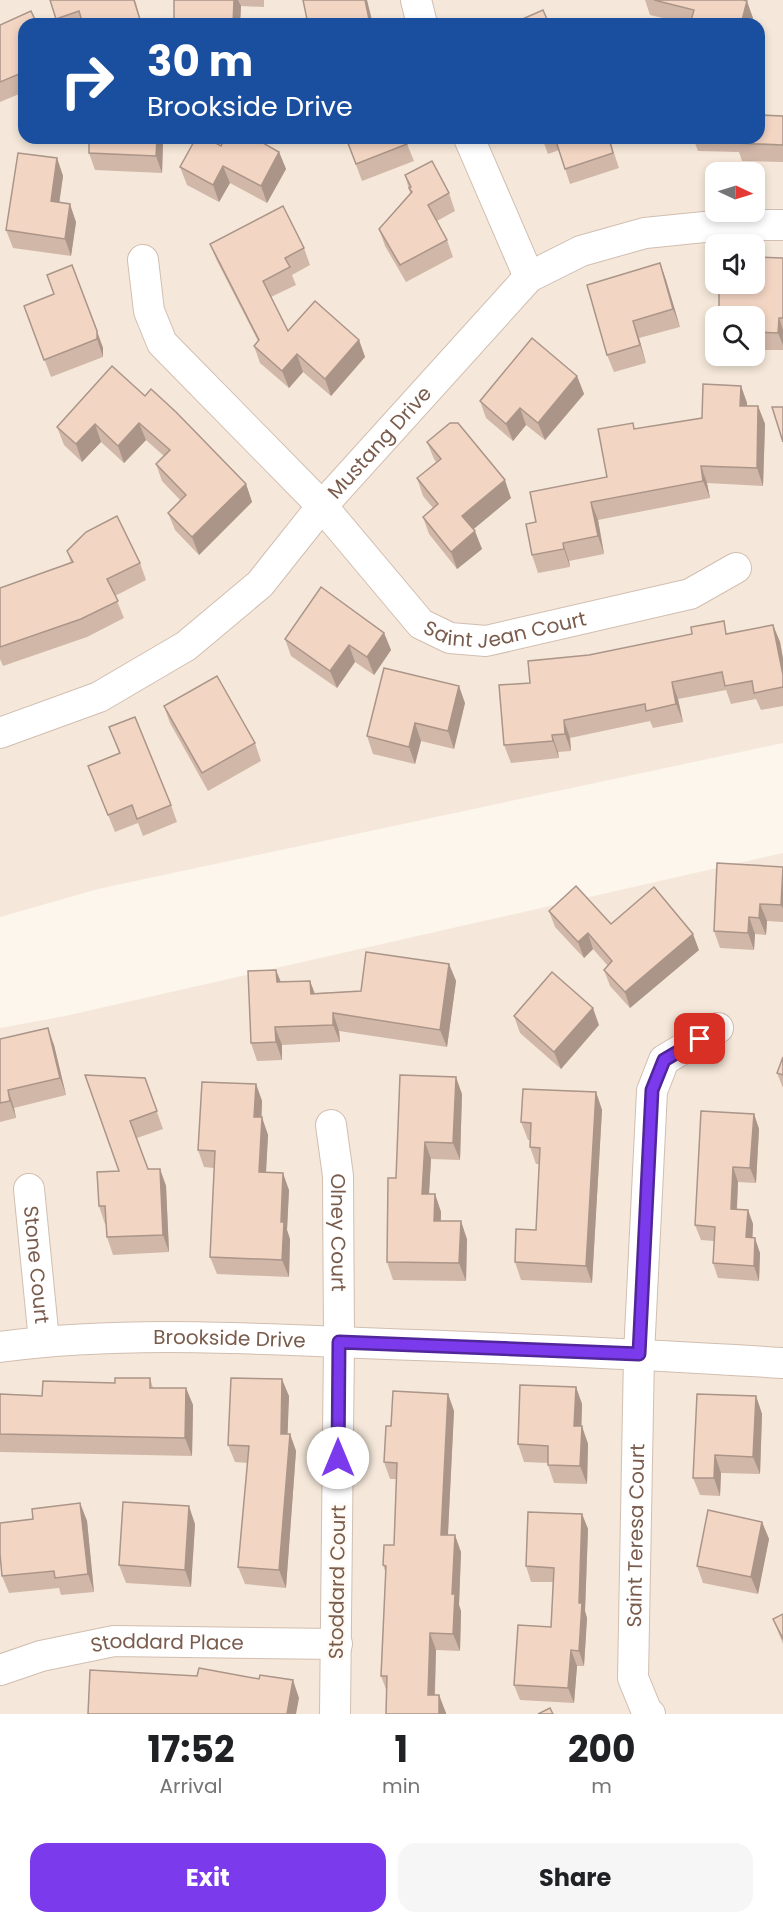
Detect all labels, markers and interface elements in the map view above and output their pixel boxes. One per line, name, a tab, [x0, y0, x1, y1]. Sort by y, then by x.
text: 30 m	[147, 32, 253, 91]
icon: right	[48, 42, 126, 120]
text: Brookside Drive	[147, 88, 353, 125]
north arrow	[705, 162, 765, 222]
map controls	[705, 162, 765, 366]
button: sound	[705, 234, 765, 294]
button: search	[705, 306, 765, 366]
street label: Mustang Drive	[321, 380, 438, 505]
street label: Saint Jean Court	[419, 604, 589, 655]
pin	[674, 1013, 725, 1064]
icon: arrive	[683, 1022, 716, 1055]
street label: Olney Court	[324, 1173, 353, 1292]
street label: Stone Court	[17, 1204, 56, 1325]
street label: Brookside Drive	[153, 1323, 306, 1355]
position arrow	[306, 1426, 370, 1490]
street label: Saint Teresa Court	[620, 1443, 651, 1628]
street label: Stoddard Court	[322, 1505, 352, 1659]
street label: Stoddard Place	[88, 1627, 244, 1659]
text: 17:52	[148, 1724, 235, 1775]
text: 1	[394, 1724, 408, 1775]
text: 200	[568, 1724, 635, 1775]
text: Arrival	[160, 1772, 223, 1800]
text: min	[382, 1772, 420, 1800]
text: m	[591, 1772, 612, 1800]
button: Exit	[30, 1843, 386, 1912]
button: Share	[398, 1843, 753, 1912]

